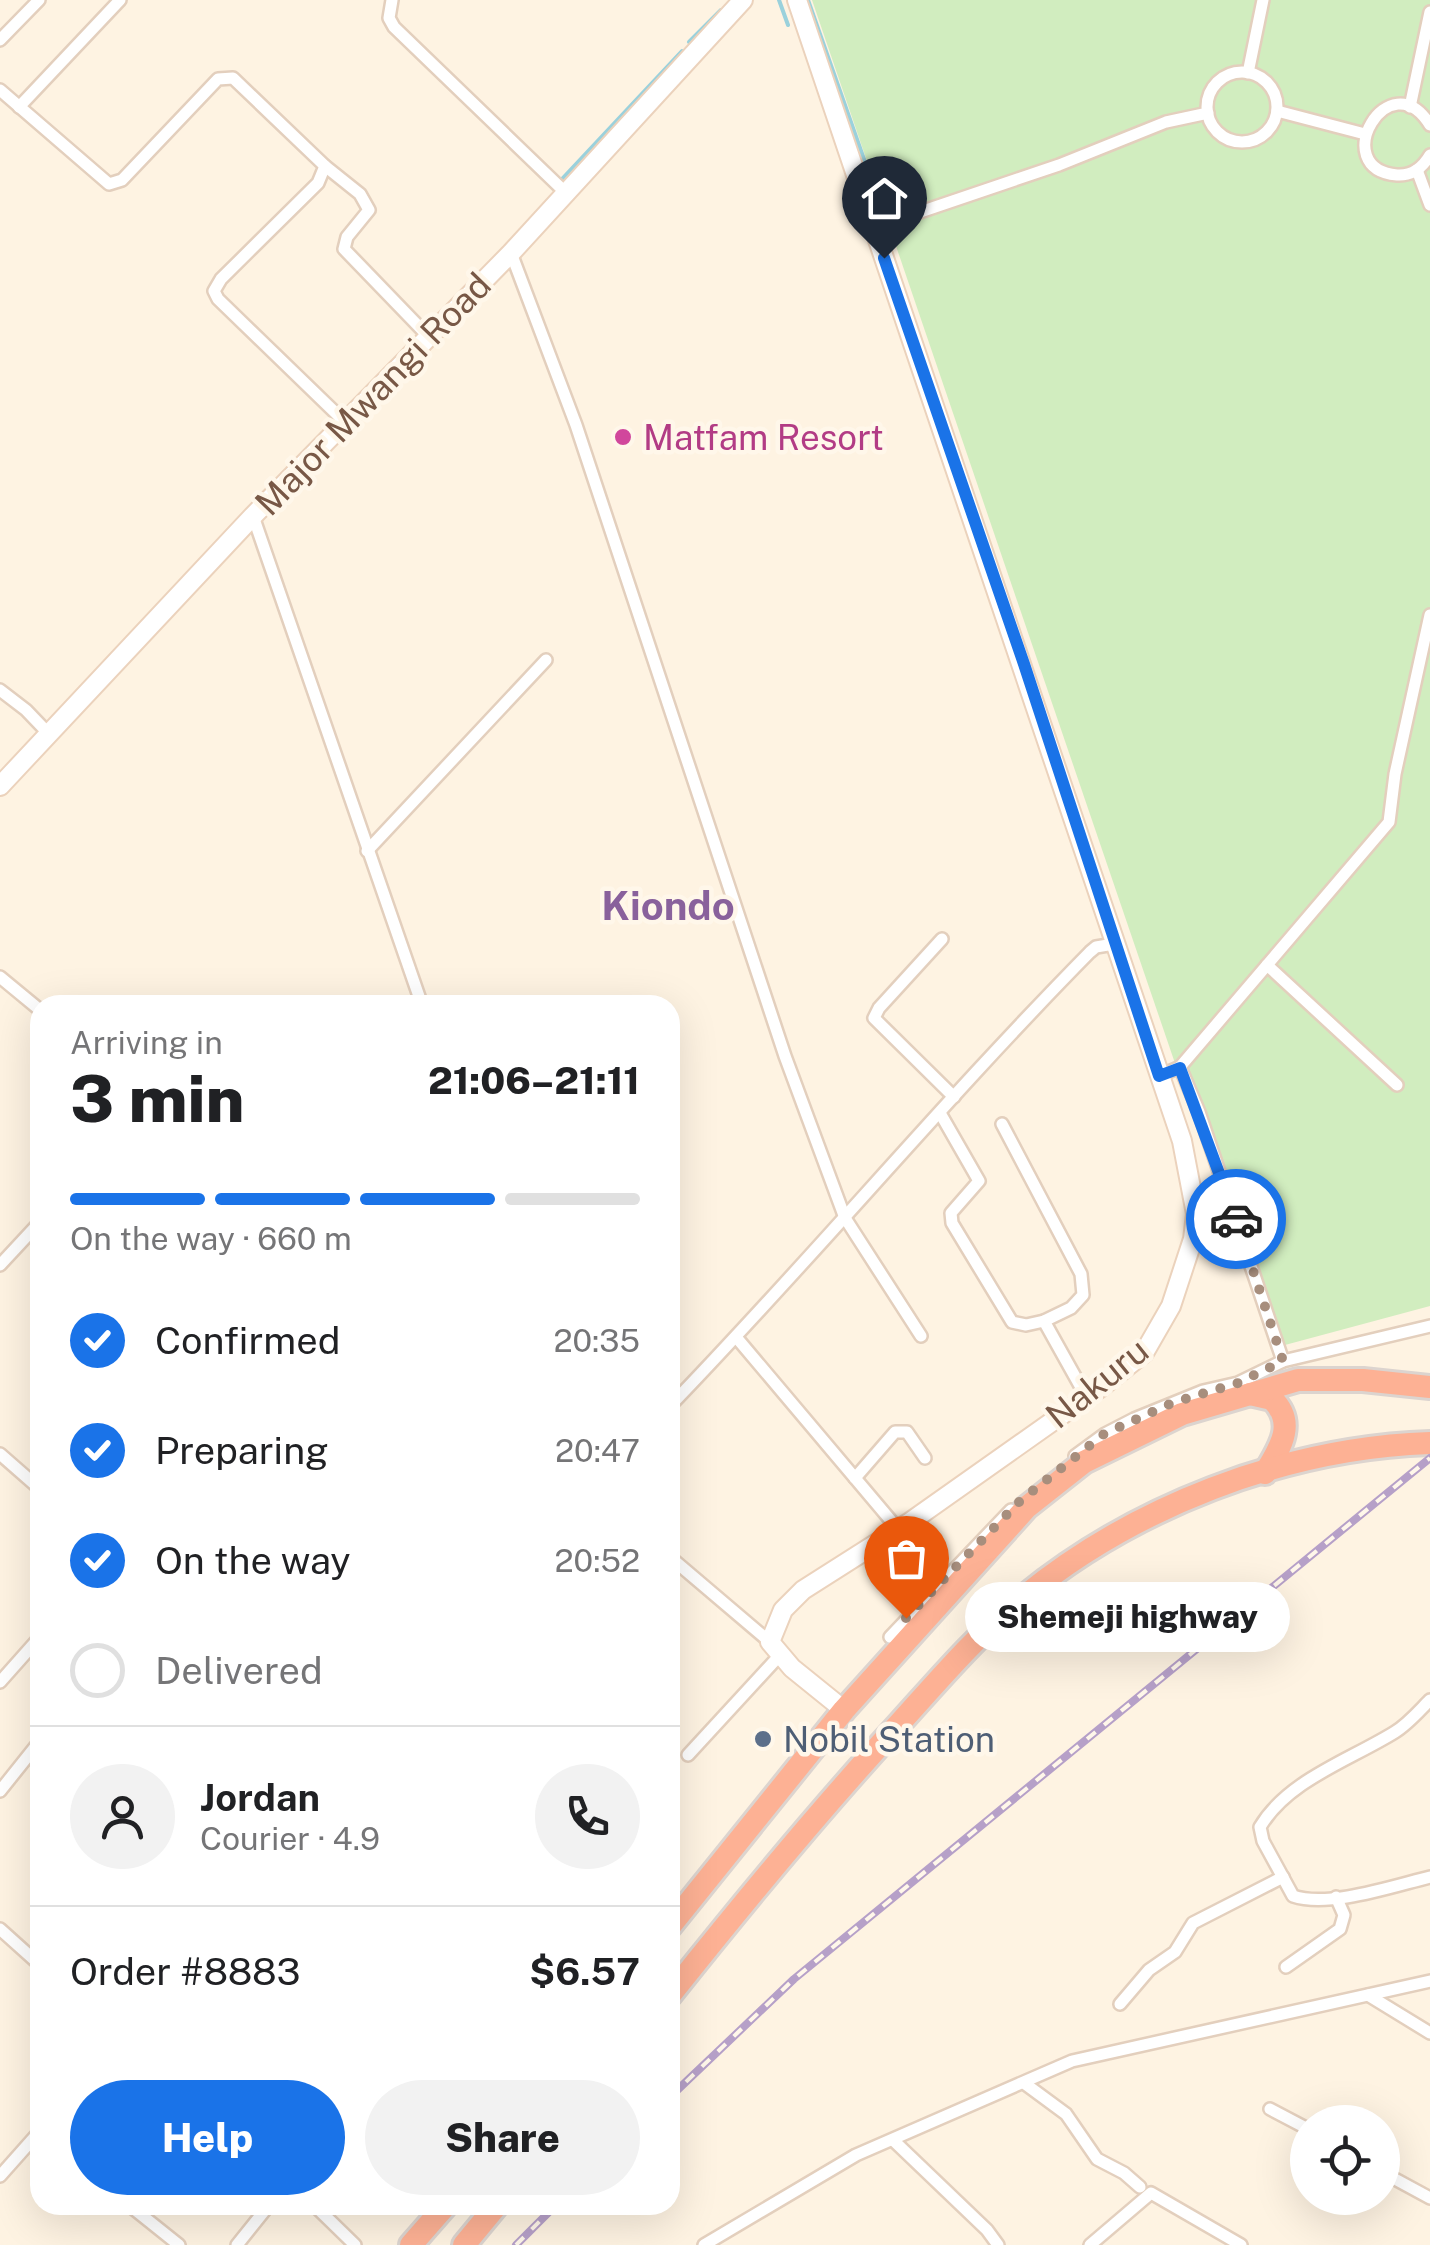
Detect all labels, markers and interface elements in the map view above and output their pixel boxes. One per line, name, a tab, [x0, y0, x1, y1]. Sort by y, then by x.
pin	[842, 156, 927, 259]
icon: home	[857, 171, 912, 226]
street label: Major Mwangi Road	[247, 264, 499, 524]
place label: Matfam Resort	[643, 417, 884, 458]
marker: Matfam Resort	[612, 426, 634, 448]
district label: Kiondo	[601, 882, 735, 929]
text: Arriving in	[70, 1024, 223, 1061]
text: 21:06–21:11	[428, 1058, 640, 1103]
text: 3 min	[70, 1060, 245, 1137]
courier	[1186, 1169, 1286, 1269]
icon: car	[1209, 1192, 1264, 1247]
text: On the way · 660 m	[70, 1220, 352, 1257]
icon: check	[70, 1313, 125, 1368]
text: Confirmed	[155, 1318, 340, 1363]
text: 20:35	[553, 1322, 640, 1359]
street label: Nakuru	[1038, 1329, 1156, 1437]
icon: check	[70, 1423, 125, 1478]
text: Preparing	[155, 1428, 329, 1473]
text: 20:47	[555, 1432, 640, 1469]
pin	[864, 1516, 949, 1619]
icon: bag	[879, 1531, 934, 1586]
icon: check	[70, 1533, 125, 1588]
text: On the way	[155, 1538, 351, 1583]
text: 20:52	[555, 1542, 640, 1579]
callout: Shemeji highway	[966, 1583, 1291, 1653]
text: Shemeji highway	[997, 1598, 1258, 1635]
text: Delivered	[155, 1648, 323, 1693]
place label: Nobil Station	[783, 1719, 995, 1760]
marker: Nobil Station	[752, 1728, 774, 1750]
button: person	[70, 1764, 175, 1869]
button: phone	[535, 1764, 640, 1869]
text: Jordan	[200, 1775, 320, 1820]
text: Courier · 4.9	[200, 1820, 380, 1857]
text: Order #8883	[70, 1949, 300, 1994]
text: $6.57	[529, 1949, 640, 1994]
button: Help	[70, 2080, 345, 2195]
button: Share	[365, 2080, 640, 2195]
map controls	[1290, 2105, 1400, 2215]
button: locate	[1290, 2105, 1400, 2215]

